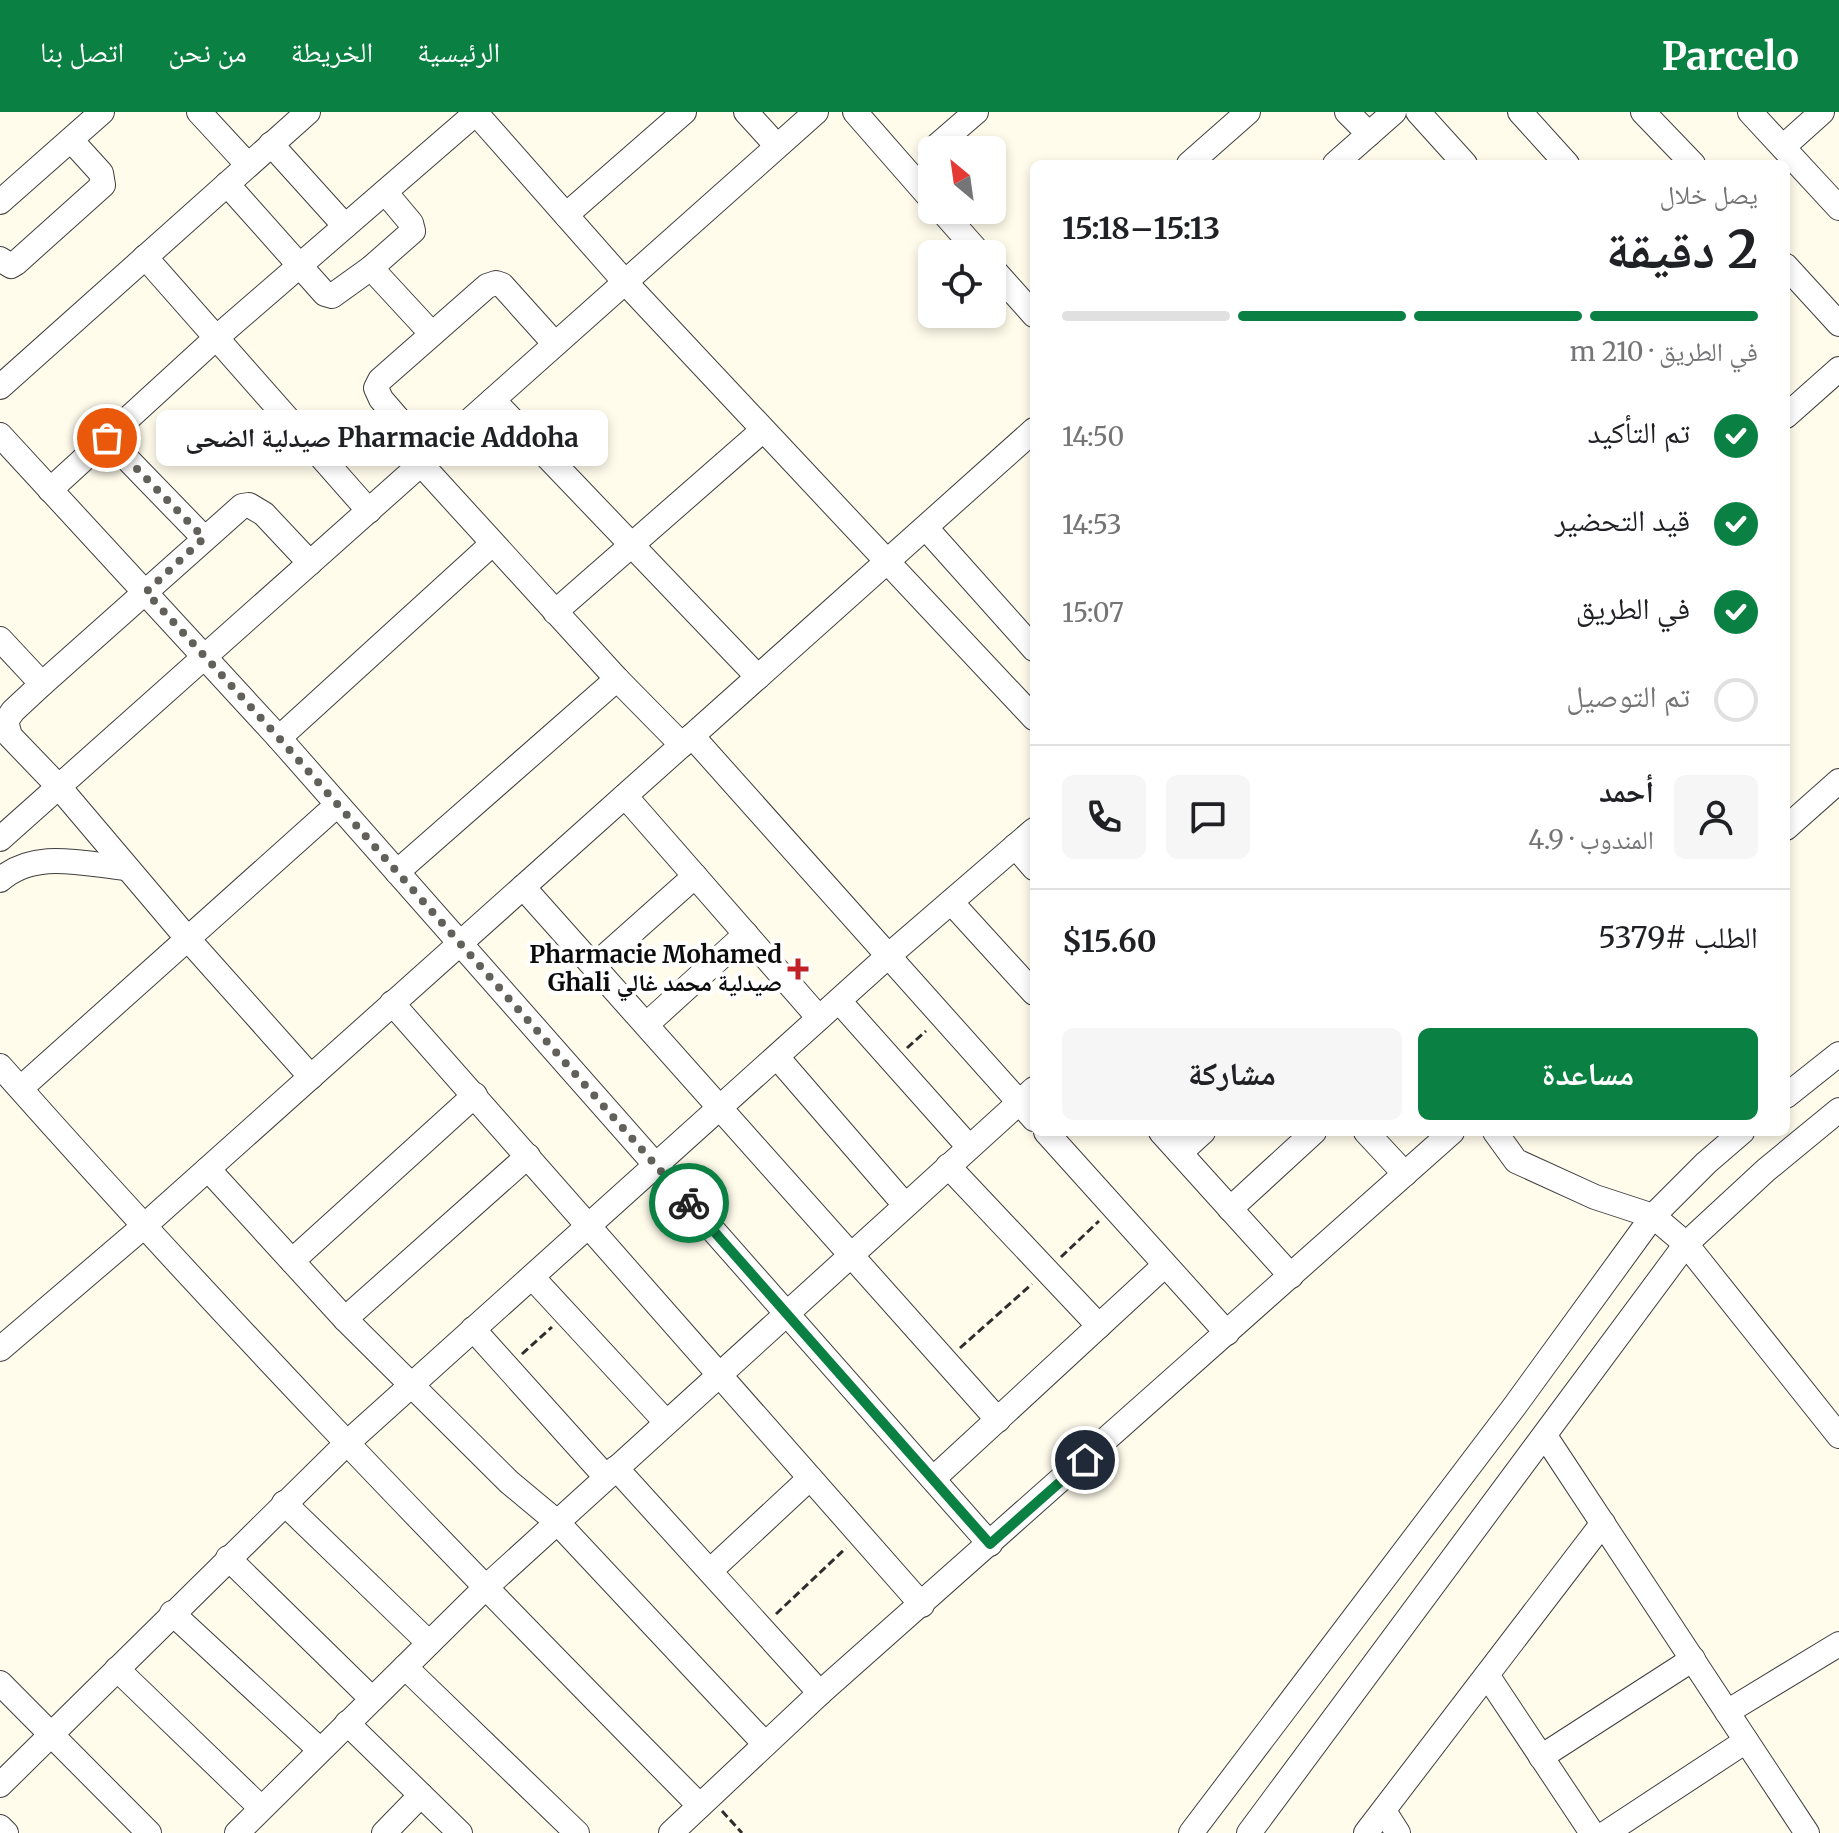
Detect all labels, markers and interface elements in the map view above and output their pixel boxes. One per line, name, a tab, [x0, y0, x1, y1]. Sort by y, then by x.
text: Parcelo	[1662, 33, 1799, 80]
text: اتصل بنا	[40, 34, 124, 70]
text: من نحن	[168, 34, 247, 70]
text: الخريطة	[291, 34, 373, 70]
text: الرئيسية	[417, 34, 500, 70]
north arrow	[918, 136, 1006, 224]
map controls	[918, 136, 1006, 328]
text: يصل خلال	[1659, 178, 1758, 211]
text: 15:13–15:18	[1062, 209, 1220, 247]
text: 2 دقيقة	[1606, 217, 1758, 282]
button: locate	[918, 240, 1006, 328]
text: في الطريق · 210 m	[1570, 335, 1758, 368]
pin	[73, 404, 141, 472]
callout: Pharmacie Addoha صيدلية الضحى	[155, 410, 607, 466]
text: تم التأكيد	[1587, 413, 1690, 451]
icon: check	[1714, 414, 1758, 458]
icon: bag	[85, 416, 129, 460]
text: 14:50	[1062, 420, 1124, 453]
text: Pharmacie Addoha صيدلية الضحى	[185, 421, 579, 454]
text: قيد التحضير	[1555, 501, 1690, 539]
icon: check	[1714, 502, 1758, 546]
text: 14:53	[1062, 508, 1122, 541]
text: في الطريق	[1576, 589, 1690, 627]
icon: check	[1714, 590, 1758, 634]
text: 15:07	[1062, 596, 1124, 629]
text: تم التوصيل	[1566, 677, 1690, 715]
text: أحمد	[1599, 772, 1654, 810]
button: phone	[1062, 775, 1146, 859]
button: chat	[1166, 775, 1250, 859]
button: person	[1674, 775, 1758, 859]
text: المندوب · 4.9	[1528, 823, 1654, 856]
text: الطلب #5379	[1598, 918, 1758, 956]
text: $15.60	[1062, 922, 1157, 960]
place label: Pharmacie Mohamed Ghali صيدلية محمد غالي	[529, 939, 782, 1002]
marker: Pharmacie Mohamed Ghali صيدلية محمد غالي	[789, 960, 807, 978]
button: مشاركة	[1062, 1028, 1402, 1120]
button: مساعدة	[1418, 1028, 1758, 1120]
courier	[649, 1163, 729, 1243]
icon: bike	[667, 1181, 711, 1225]
pin	[1051, 1426, 1119, 1494]
icon: home	[1063, 1438, 1107, 1482]

